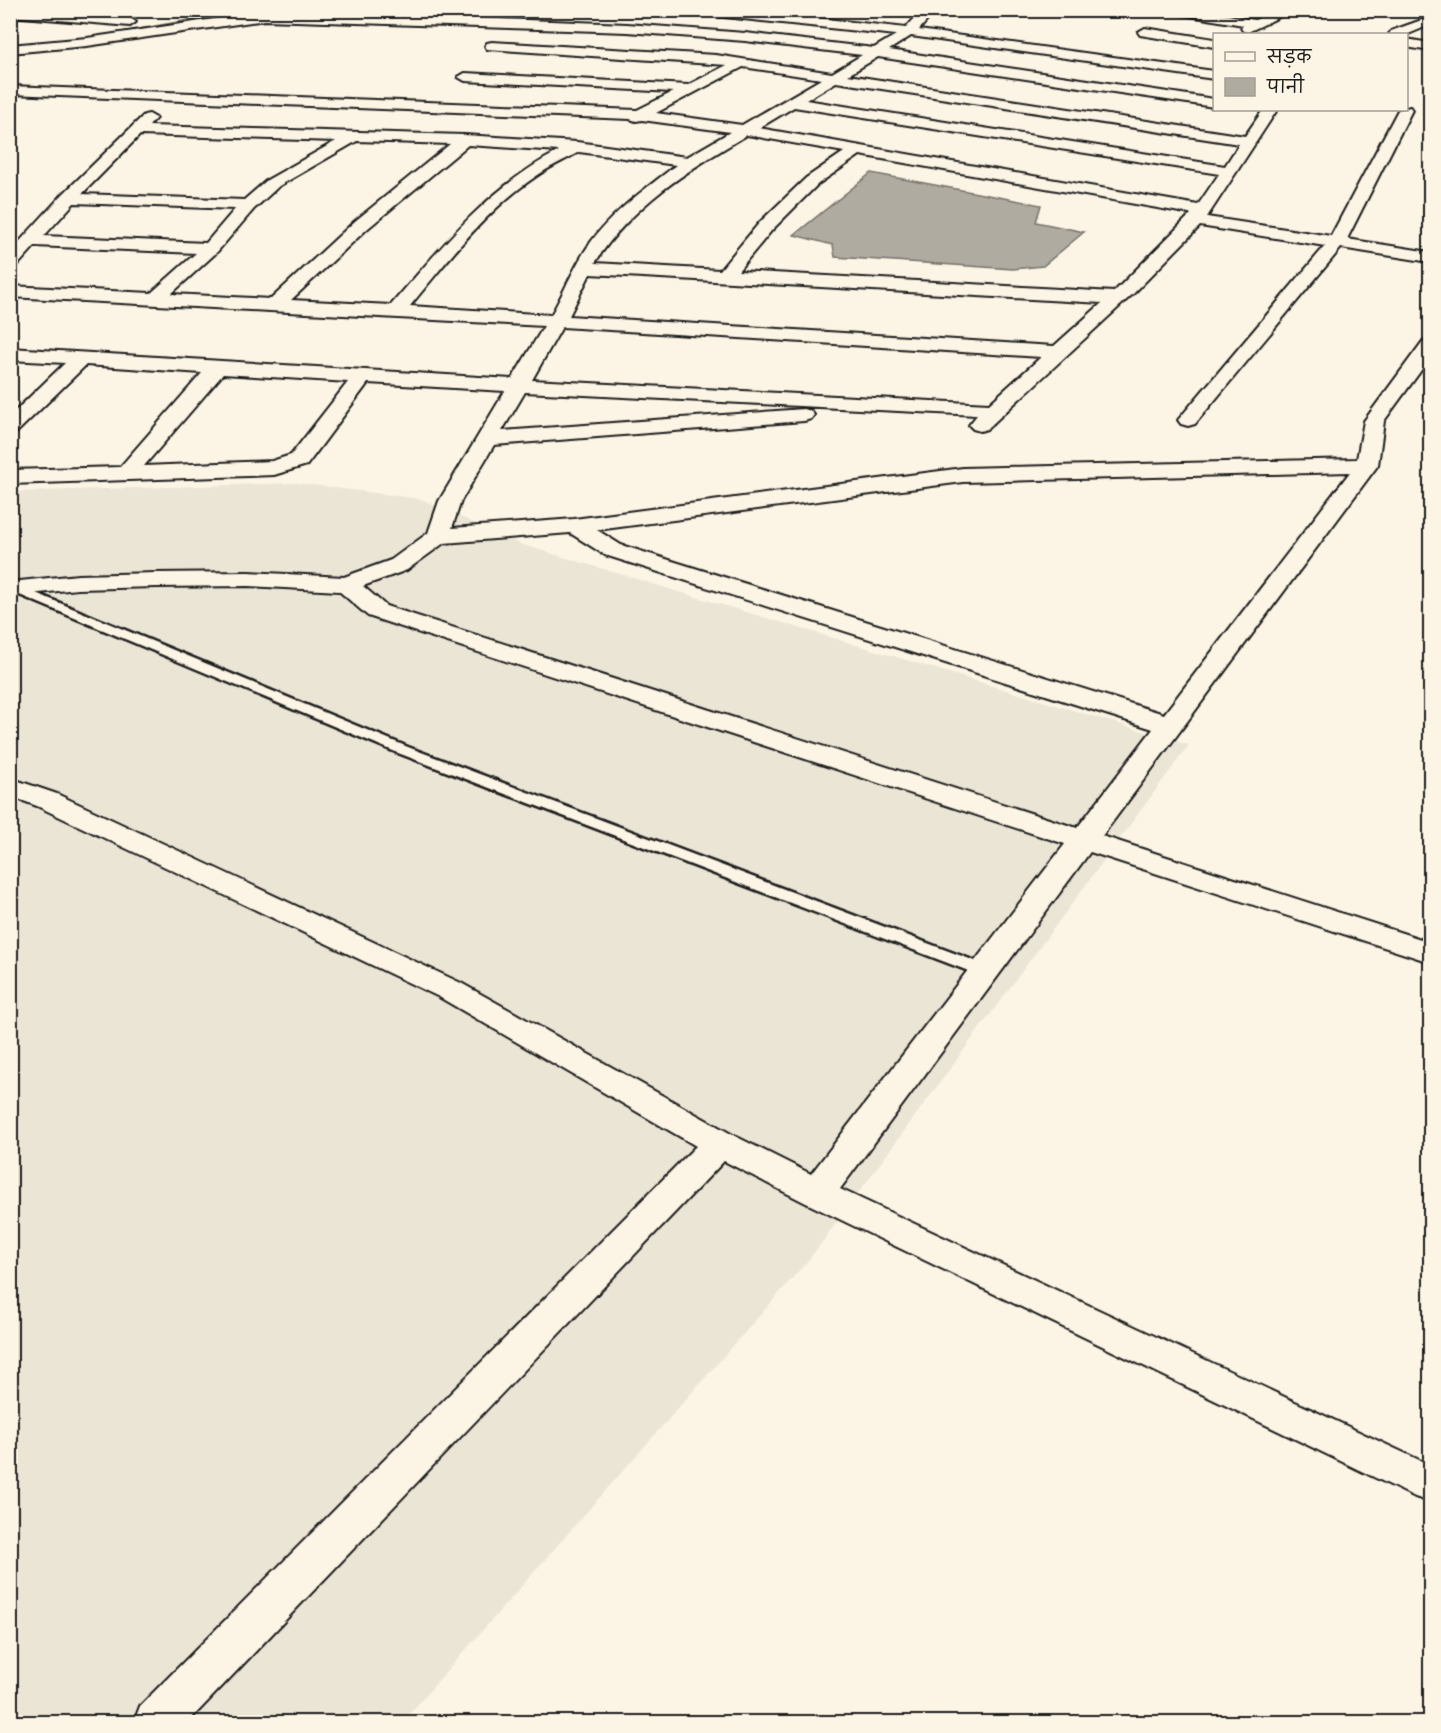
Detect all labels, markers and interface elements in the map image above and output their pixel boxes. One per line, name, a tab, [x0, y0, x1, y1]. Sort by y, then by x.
legend	[1213, 33, 1408, 111]
text: सड़क	[1266, 42, 1312, 69]
text: पानी	[1266, 72, 1305, 99]

